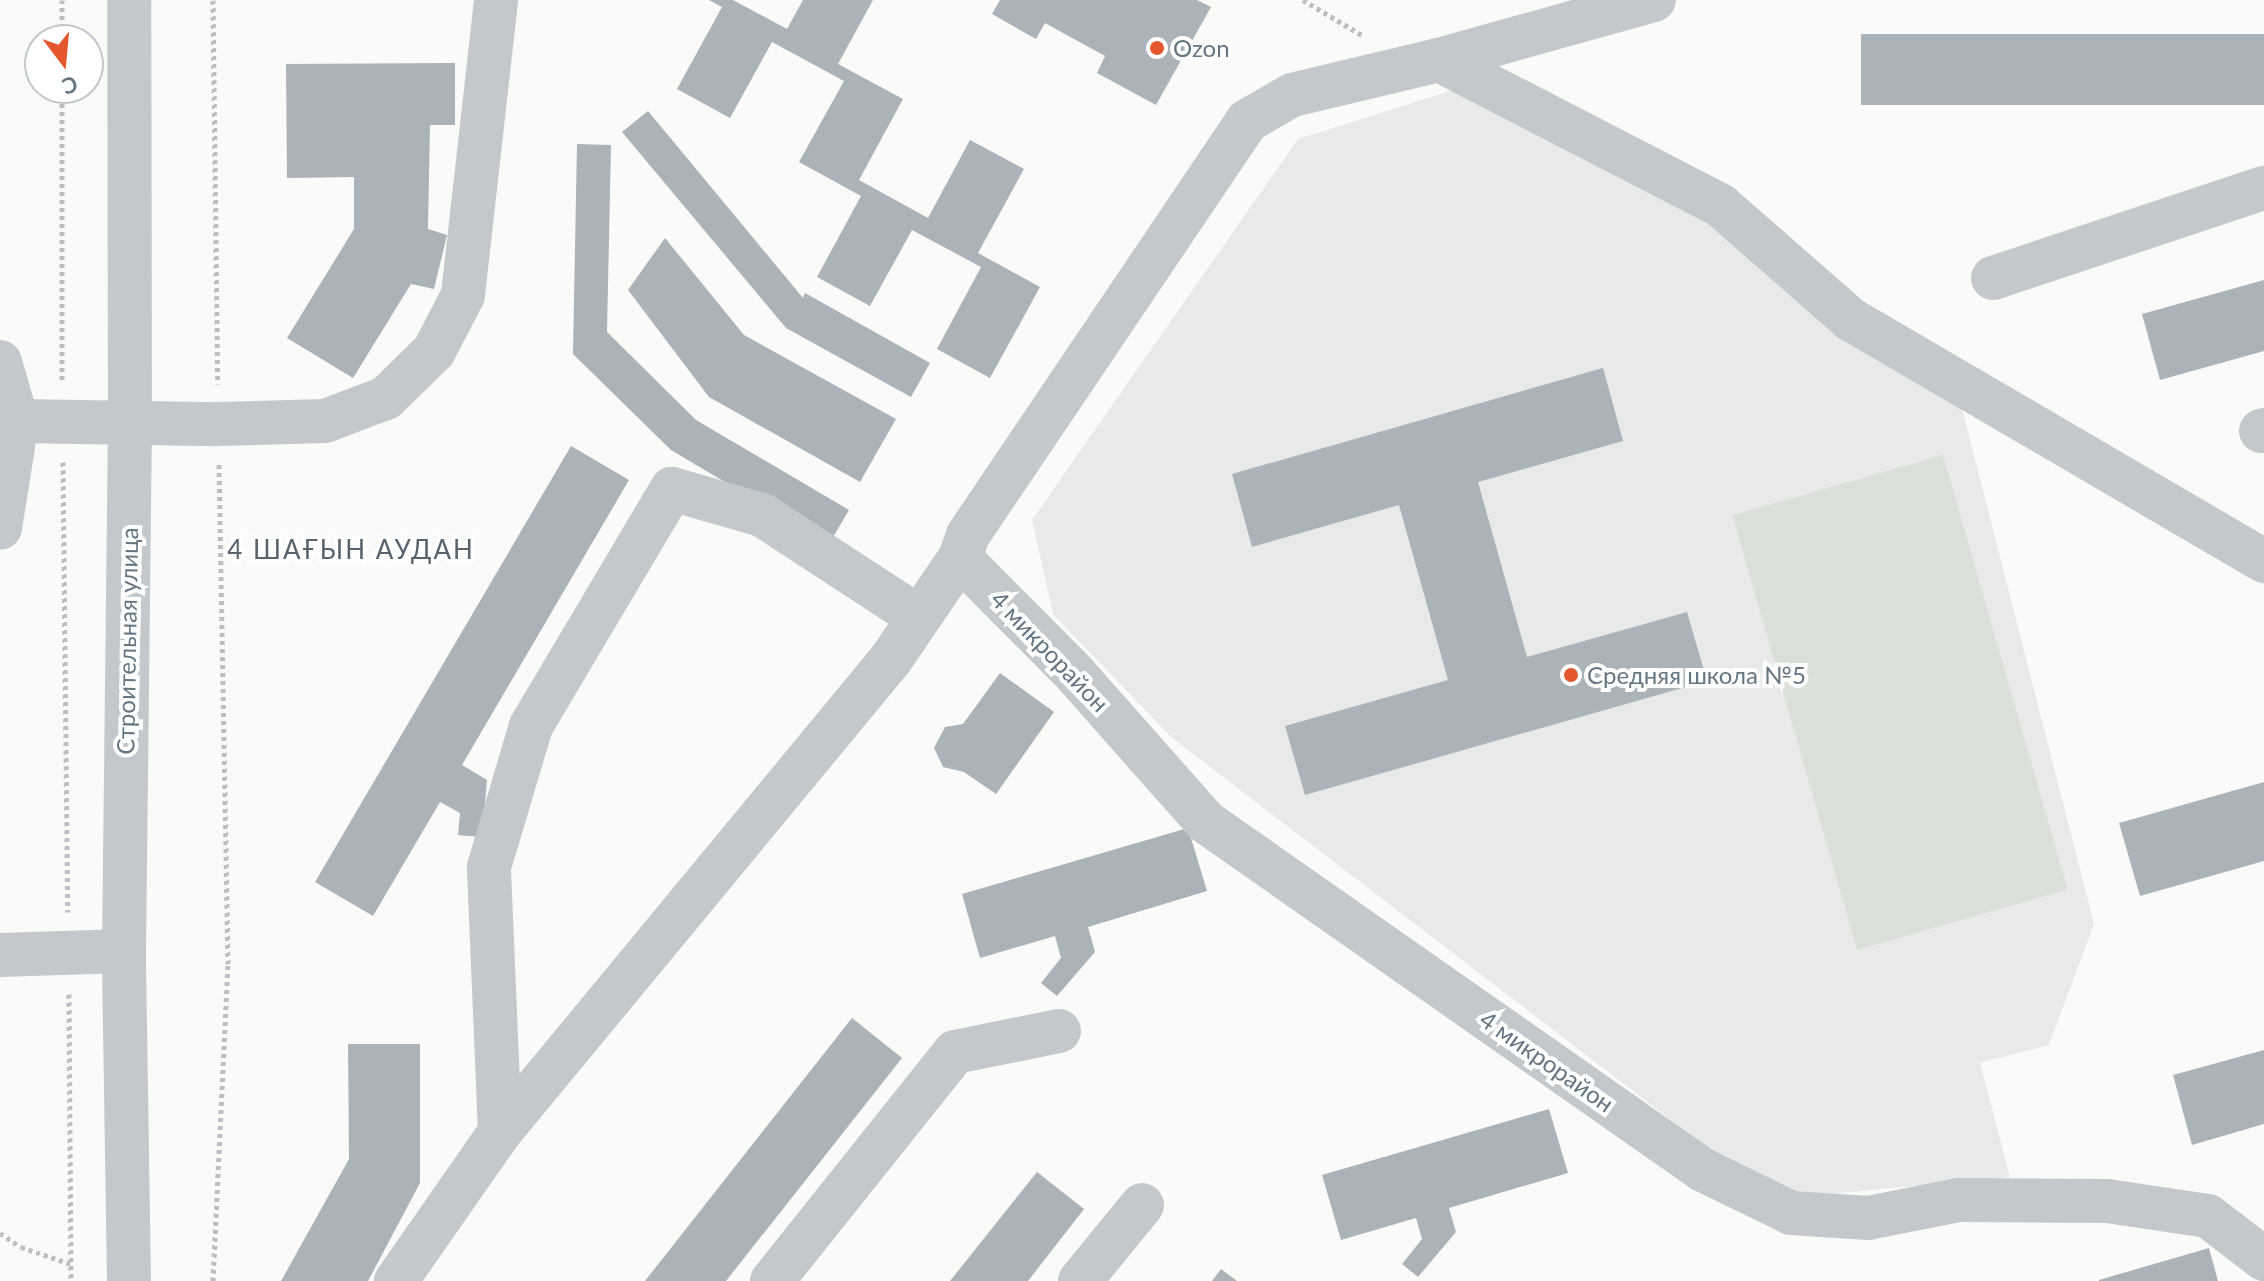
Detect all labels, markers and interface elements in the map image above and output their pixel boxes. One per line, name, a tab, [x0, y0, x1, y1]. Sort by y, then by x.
north arrow	[24, 24, 104, 104]
place label: Ozon	[1173, 34, 1230, 62]
marker: Ozon	[1148, 39, 1166, 57]
text: С	[59, 71, 81, 101]
street label: Строительная улица	[111, 527, 143, 755]
district label: 4 ШАҒЫН АУДАН	[227, 534, 475, 566]
street label: 4 микрорайон	[985, 585, 1115, 717]
place label: Средняя школа №5	[1587, 661, 1806, 689]
marker: Средняя школа №5	[1562, 666, 1580, 684]
street label: 4 микрорайон	[1475, 1004, 1619, 1118]

